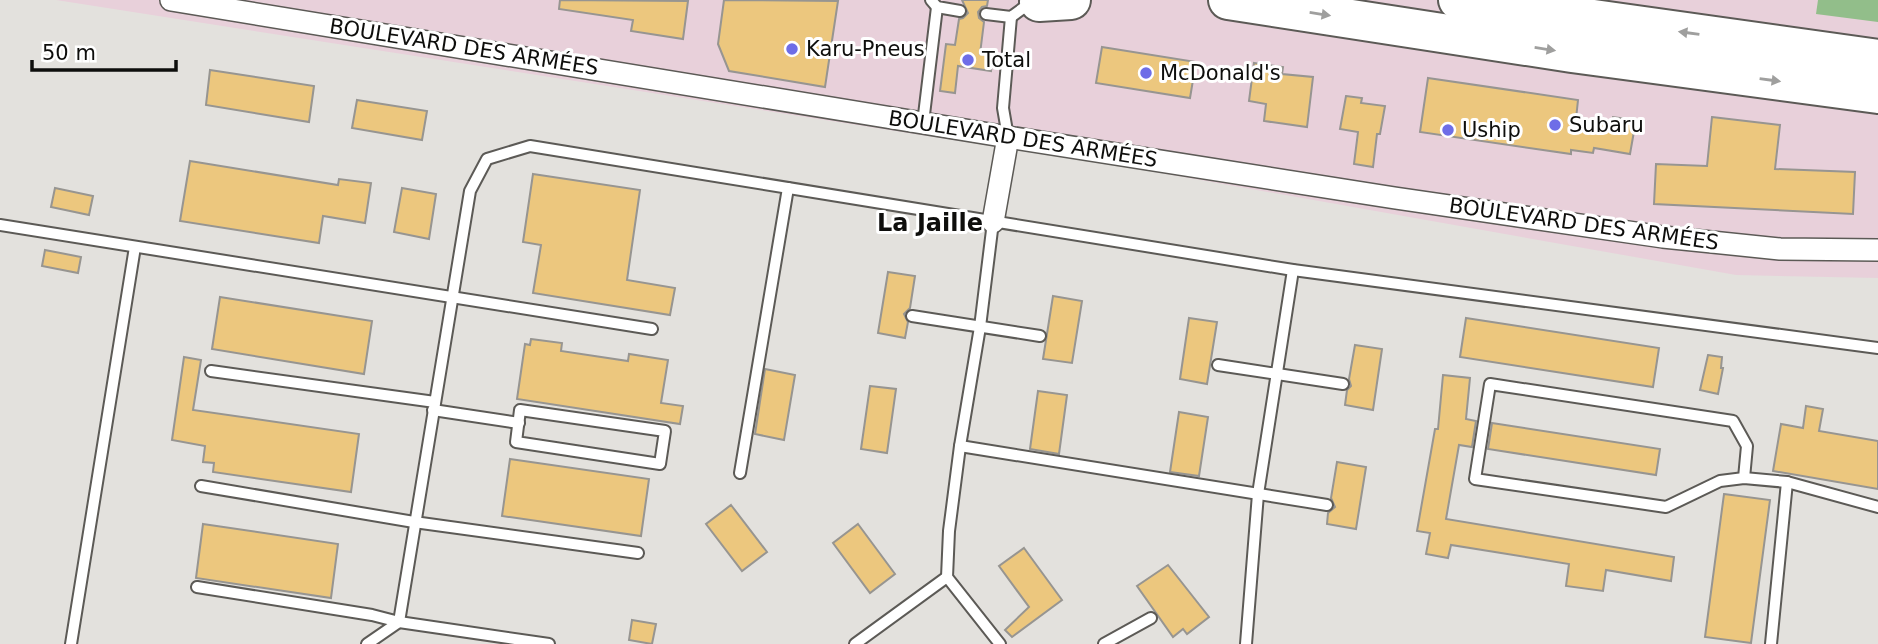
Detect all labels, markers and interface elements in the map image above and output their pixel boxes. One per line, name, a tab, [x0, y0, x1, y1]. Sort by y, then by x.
one-way arrow	[1309, 9, 1331, 20]
street label: BOULEVARD DES ARMÉES	[328, 13, 600, 80]
scale bar	[32, 28, 175, 72]
one-way arrow	[1678, 28, 1700, 39]
place label: Karu-Pneus	[806, 37, 925, 61]
text: 50 m	[42, 41, 96, 65]
marker: Karu-Pneus	[784, 41, 800, 57]
one-way arrow	[1534, 44, 1556, 55]
place label: Total	[981, 48, 1031, 72]
marker: Total	[960, 52, 976, 68]
place label: McDonald's	[1160, 61, 1281, 85]
marker: McDonald's	[1138, 65, 1154, 81]
one-way arrow	[1759, 75, 1781, 86]
street label: BOULEVARD DES ARMÉES	[887, 105, 1159, 172]
place label: Subaru	[1569, 113, 1644, 137]
marker: Subaru	[1547, 117, 1563, 133]
place label: Uship	[1462, 118, 1521, 142]
marker: Uship	[1440, 122, 1456, 138]
street label: BOULEVARD DES ARMÉES	[1448, 192, 1721, 255]
district label: La Jaille	[877, 209, 983, 237]

